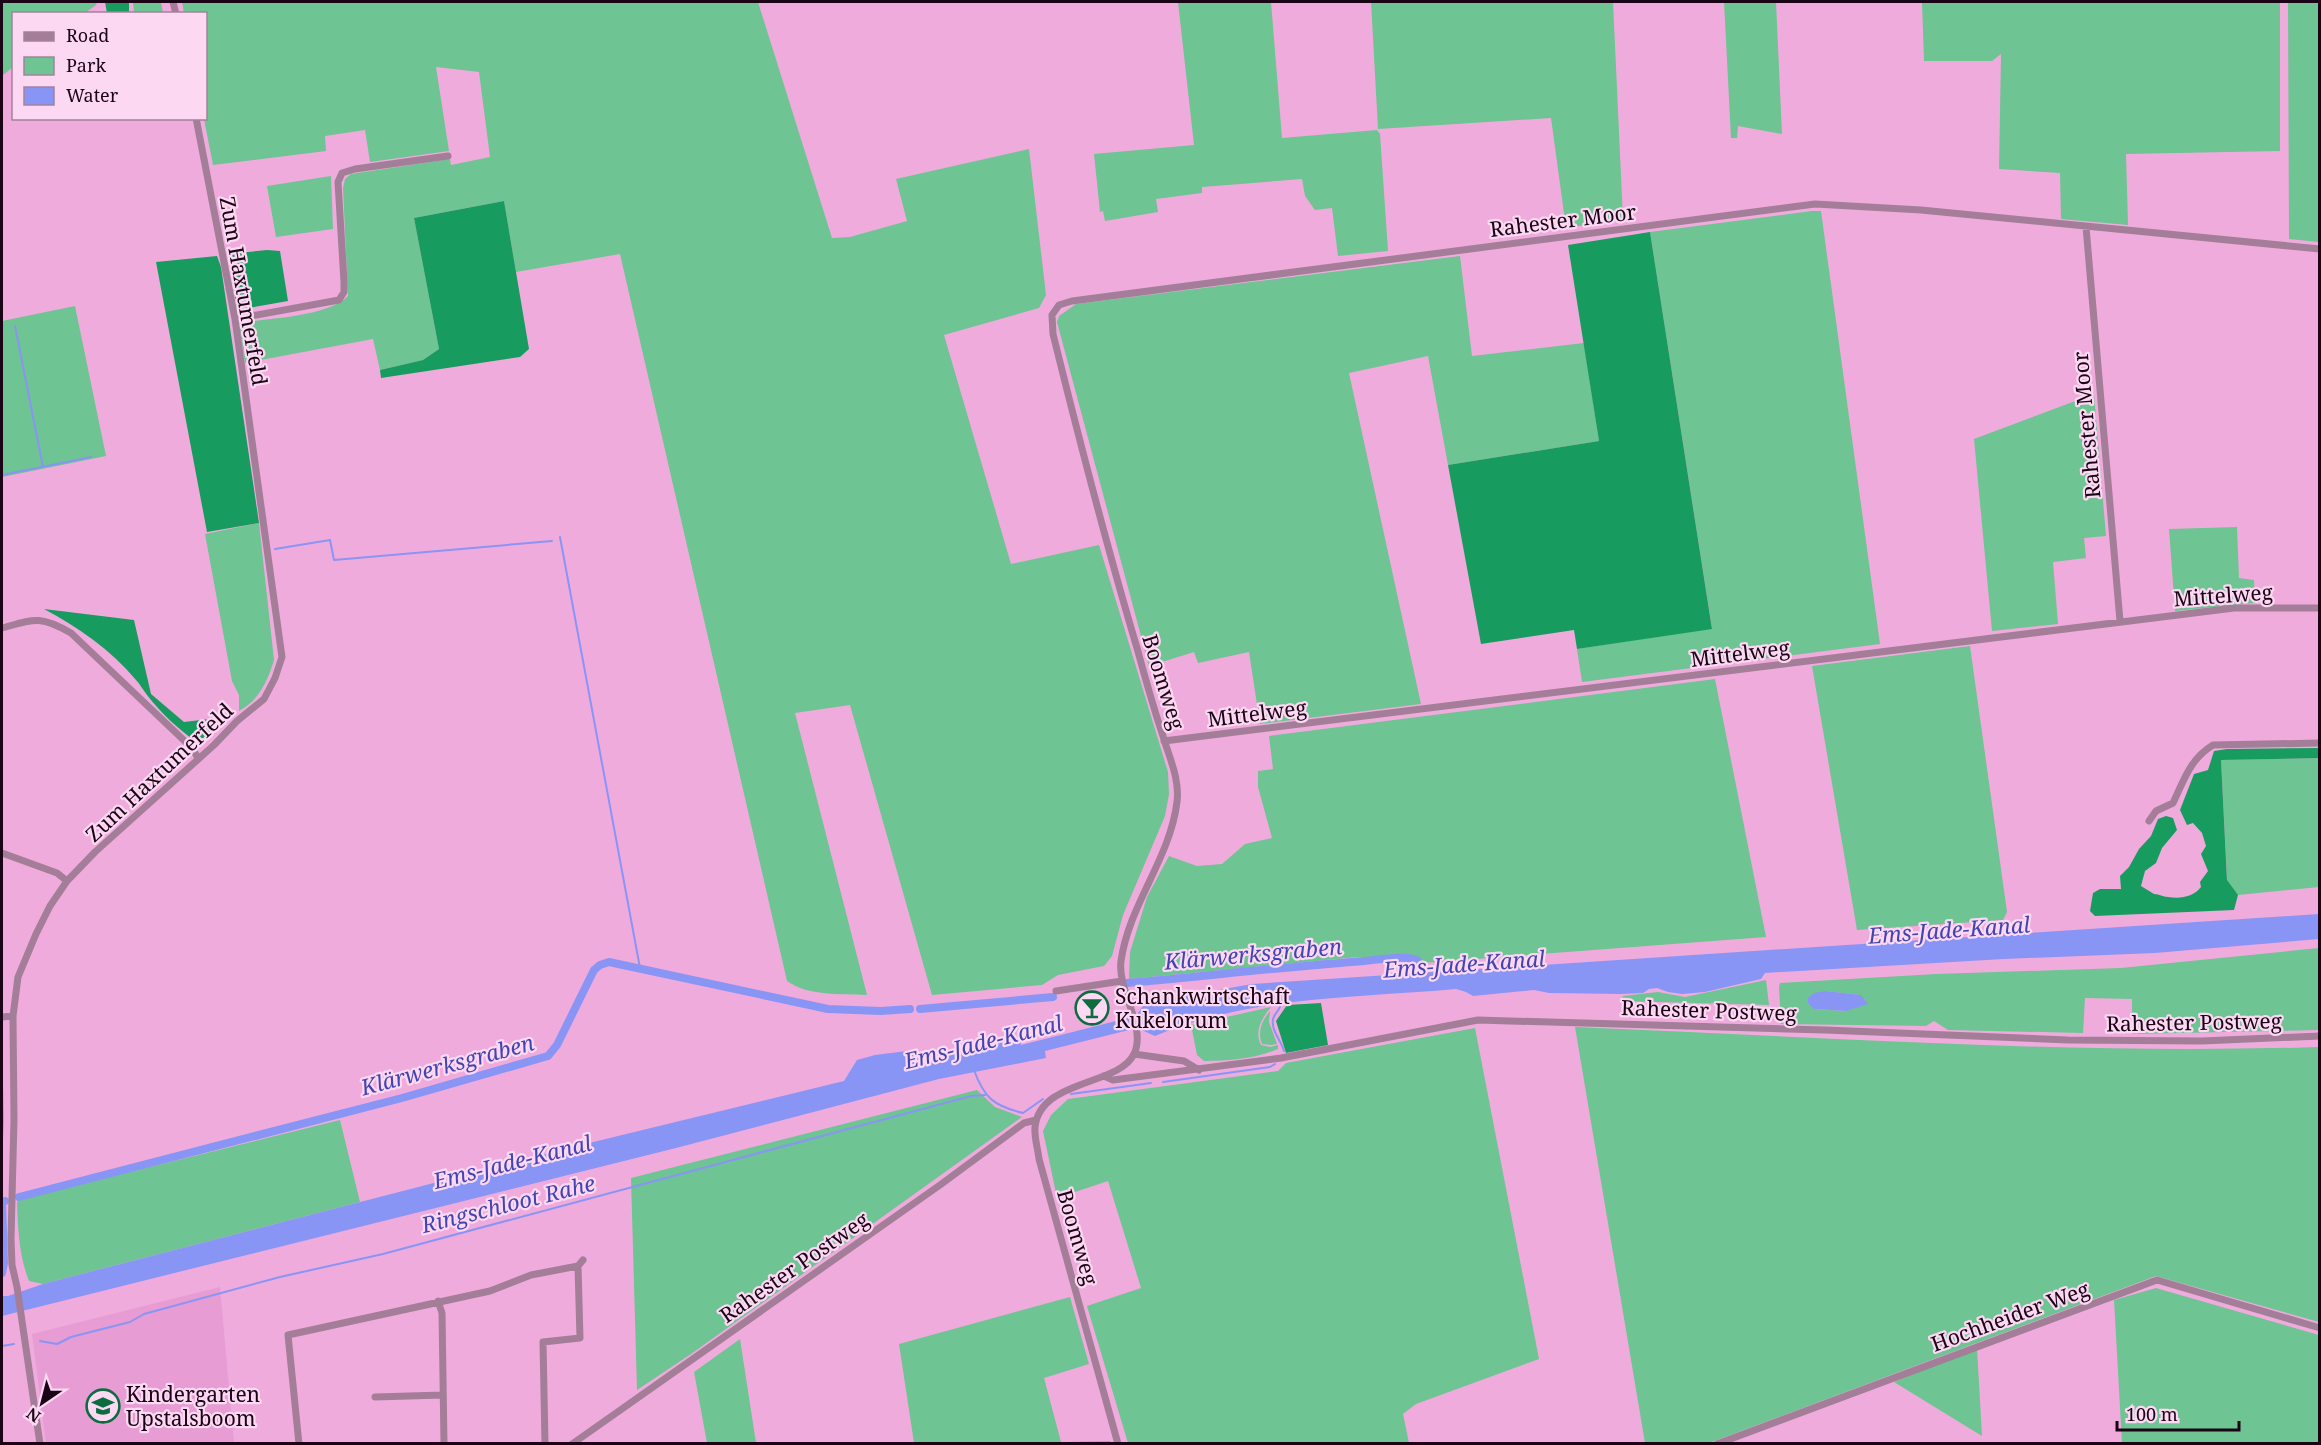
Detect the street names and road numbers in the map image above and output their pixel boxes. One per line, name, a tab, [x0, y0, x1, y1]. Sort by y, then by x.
street label: Zum Haxtumerfeld	[214, 194, 274, 388]
street label: Rahester Moor	[1488, 197, 1638, 243]
street label: Rahester Moor	[2066, 350, 2106, 500]
street label: Mittelweg	[2172, 578, 2274, 612]
street label: Boomweg	[1136, 631, 1192, 734]
street label: Mittelweg	[1689, 633, 1792, 673]
street label: Mittelweg	[1206, 693, 1309, 733]
street label: Zum Haxtumerfeld	[79, 696, 239, 848]
street label: Rahester Postweg	[1621, 993, 1798, 1027]
street label: Rahester Postweg	[2106, 1006, 2283, 1038]
street label: Boomweg	[1051, 1186, 1105, 1289]
street label: Rahester Postweg	[714, 1205, 875, 1329]
street label: Hochheider Weg	[1927, 1274, 2094, 1358]

